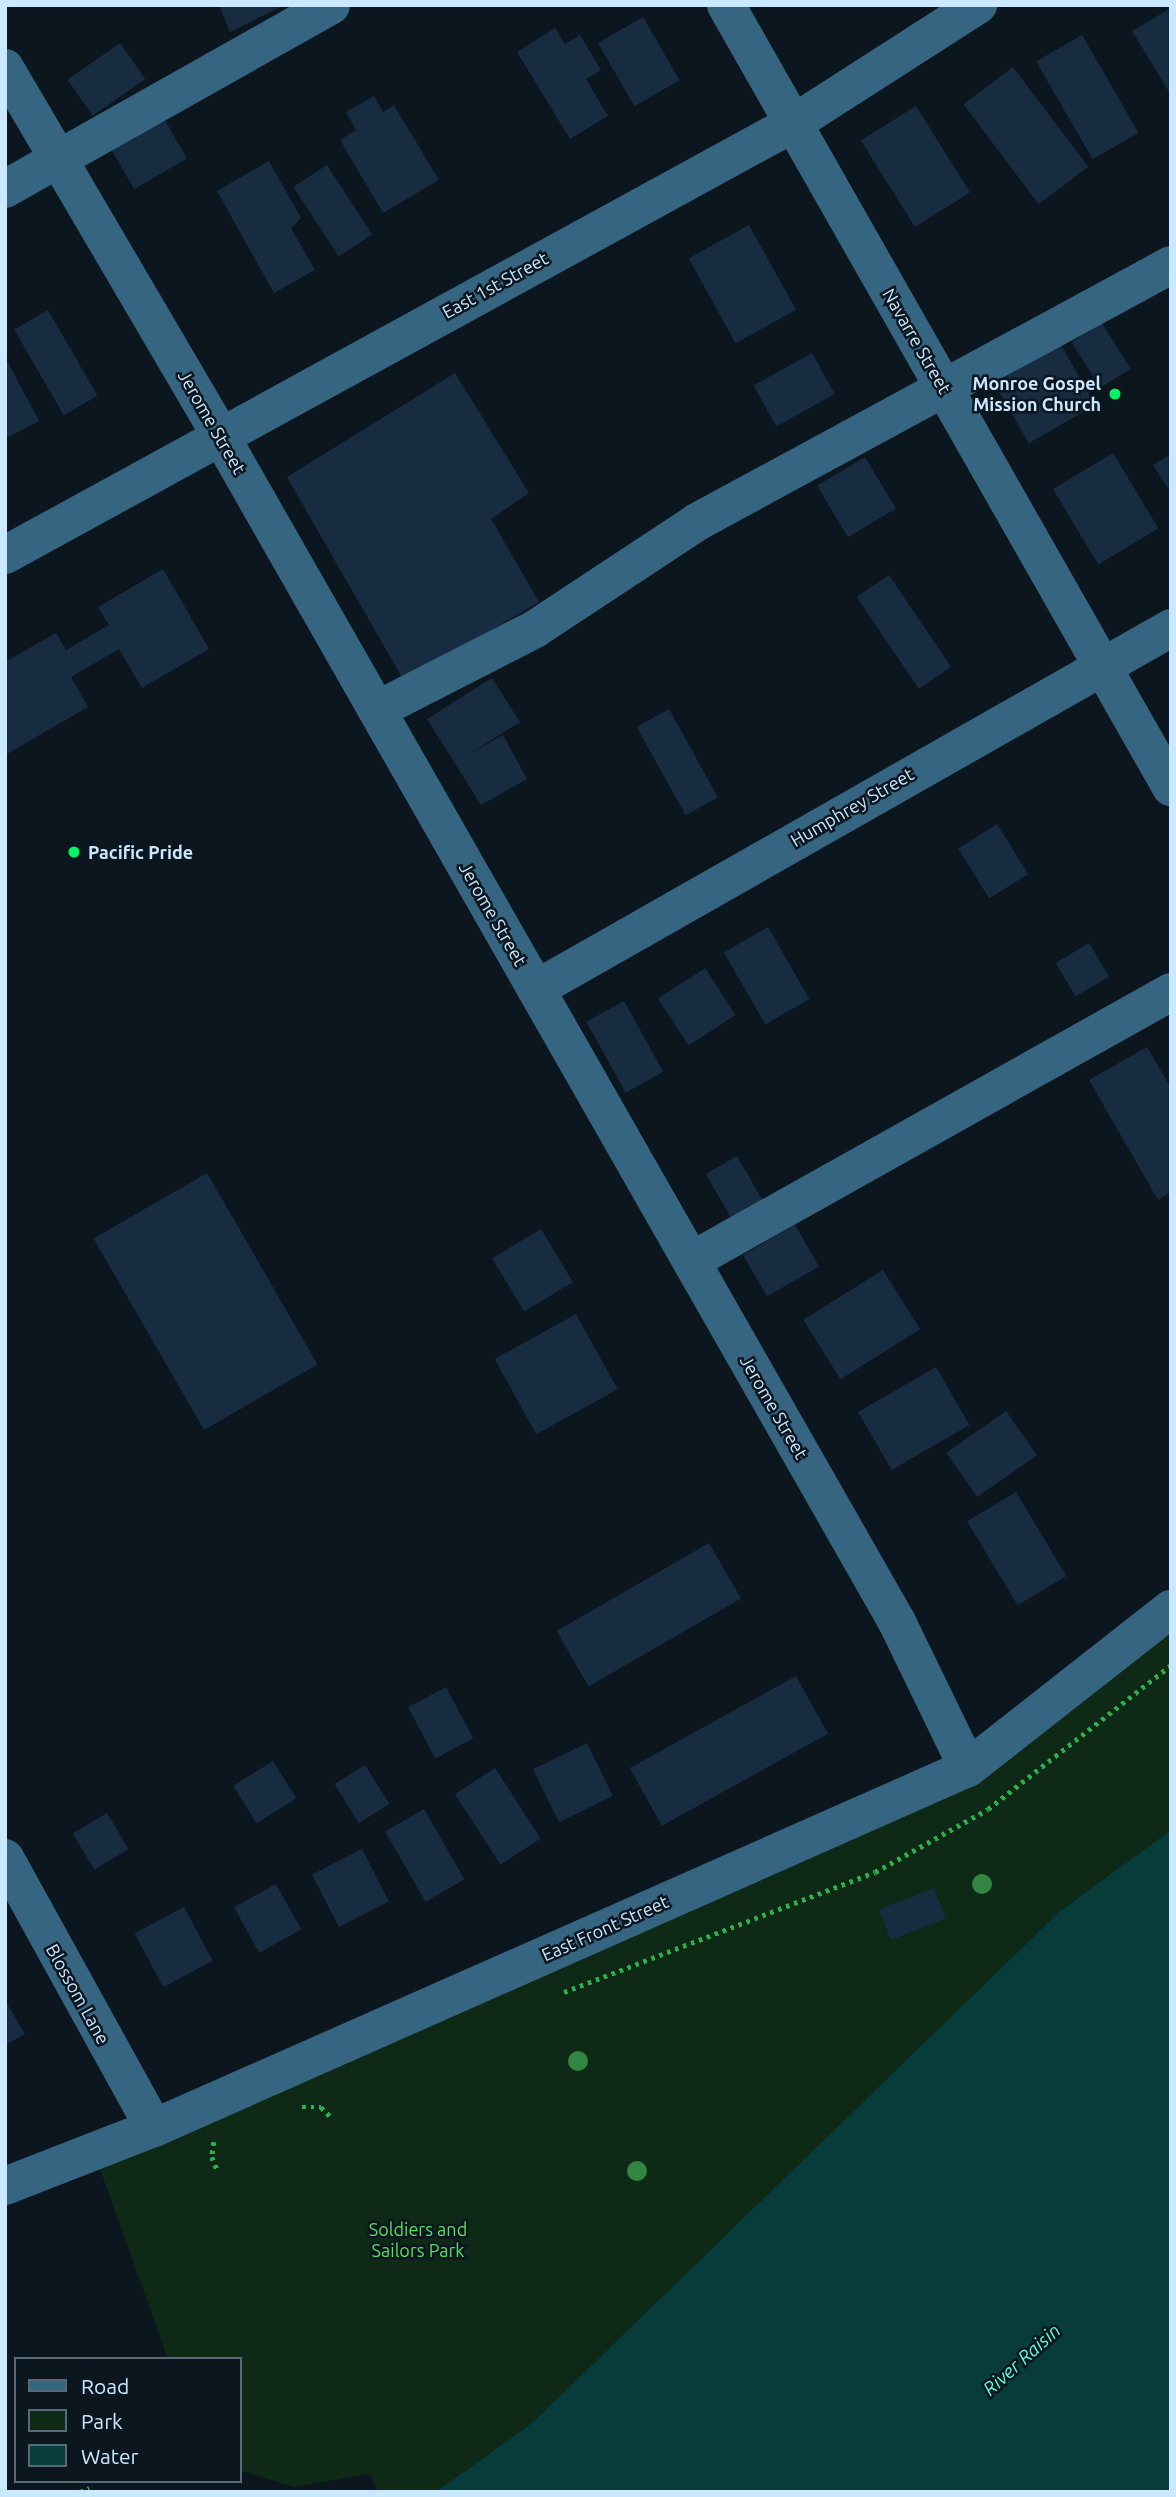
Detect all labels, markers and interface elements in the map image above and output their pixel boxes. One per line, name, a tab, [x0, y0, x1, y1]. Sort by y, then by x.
street label: East 1st Street	[438, 247, 552, 323]
street label: Navarre Street	[878, 284, 956, 398]
street label: Jerome Street	[174, 366, 250, 478]
place label: Monroe Gospel Mission Church	[972, 373, 1101, 416]
marker: Monroe Gospel Mission Church	[1107, 386, 1123, 402]
street label: Humphrey Street	[786, 763, 918, 851]
place label: Pacific Pride	[88, 841, 193, 863]
marker: Pacific Pride	[66, 844, 82, 860]
street label: Jerome Street	[455, 858, 531, 970]
street label: Jerome Street	[736, 1351, 812, 1463]
street label: East Front Street	[538, 1890, 672, 1966]
street label: Blossom Lane	[42, 1940, 114, 2048]
park label: Soldiers and Sailors Park	[369, 2219, 467, 2262]
water label: River Raisin	[979, 2319, 1065, 2401]
legend	[14, 2357, 242, 2483]
text: Road	[81, 2374, 129, 2398]
text: Park	[81, 2409, 123, 2433]
text: Water	[81, 2444, 139, 2468]

